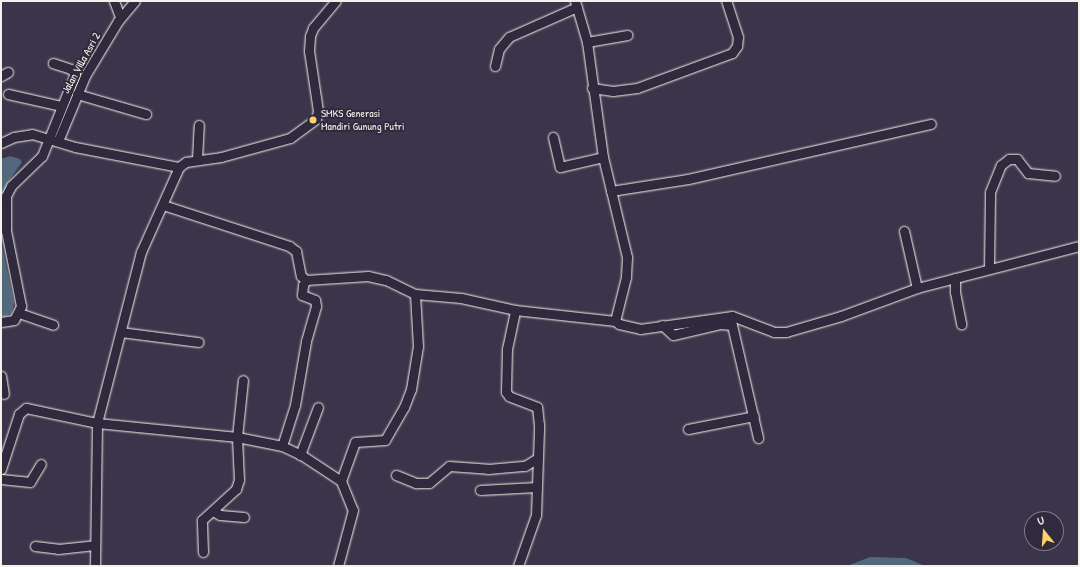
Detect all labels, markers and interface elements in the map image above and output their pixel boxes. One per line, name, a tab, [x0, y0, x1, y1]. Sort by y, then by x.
street label: Jalan Villa Asri 2	[59, 30, 103, 96]
place label: SMKS Generasi Mandiri Gunung Putri	[321, 107, 404, 133]
marker: SMKS Generasi Mandiri Gunung Putri	[308, 115, 318, 125]
north arrow	[1024, 511, 1064, 551]
text: U	[1036, 513, 1046, 528]

